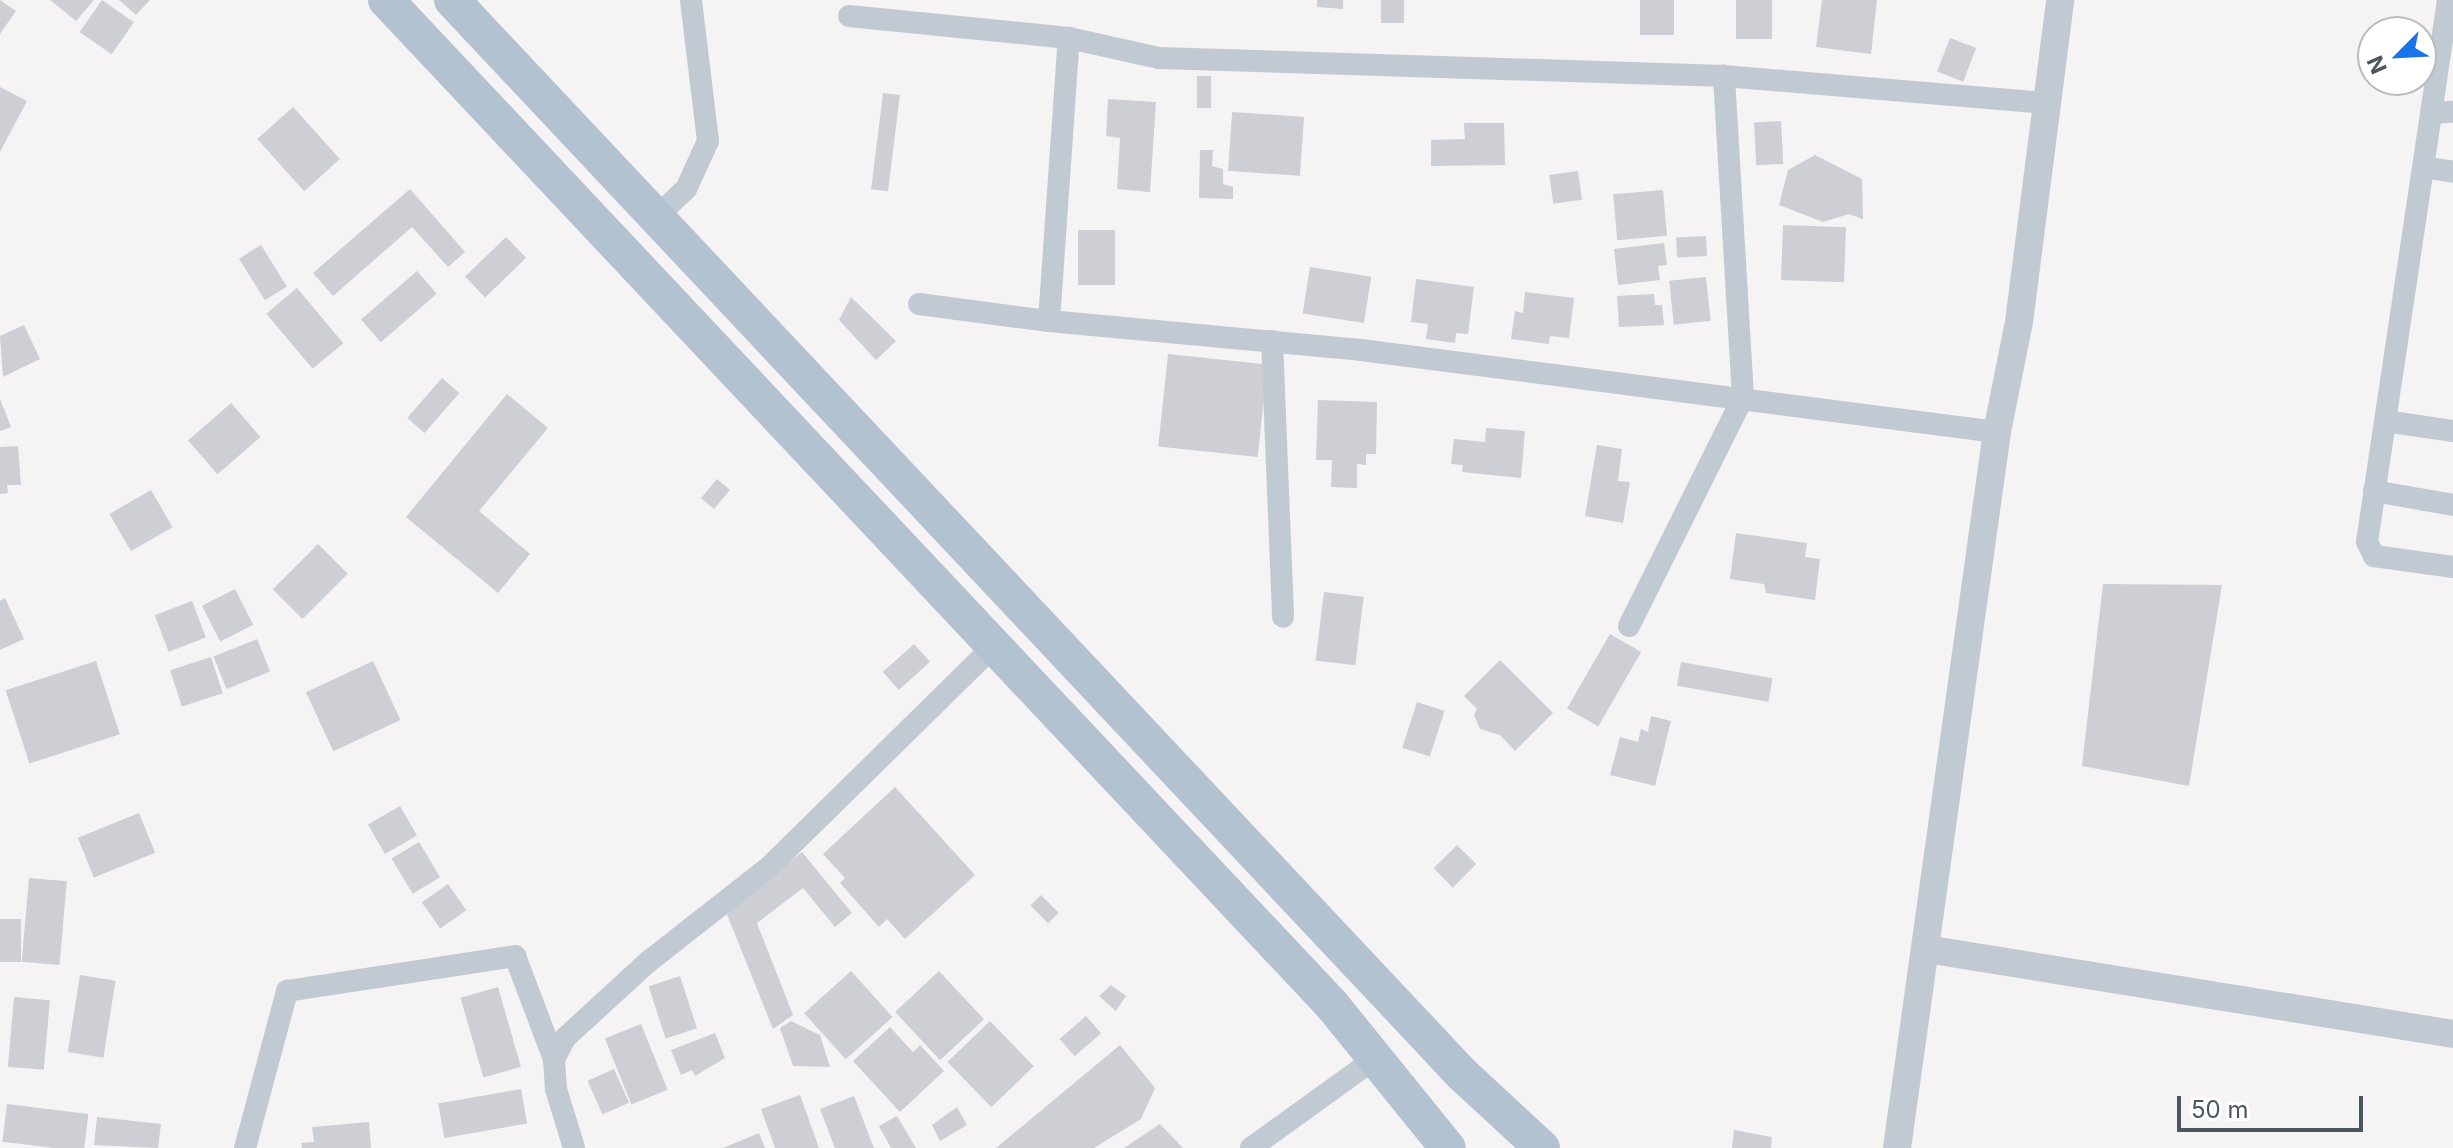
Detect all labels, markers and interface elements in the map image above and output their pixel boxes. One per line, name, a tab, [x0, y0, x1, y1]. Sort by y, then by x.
north arrow	[2357, 16, 2437, 96]
text: N	[2362, 52, 2392, 78]
scale bar	[2181, 1080, 2367, 1130]
text: 50 m	[2191, 1095, 2249, 1124]

